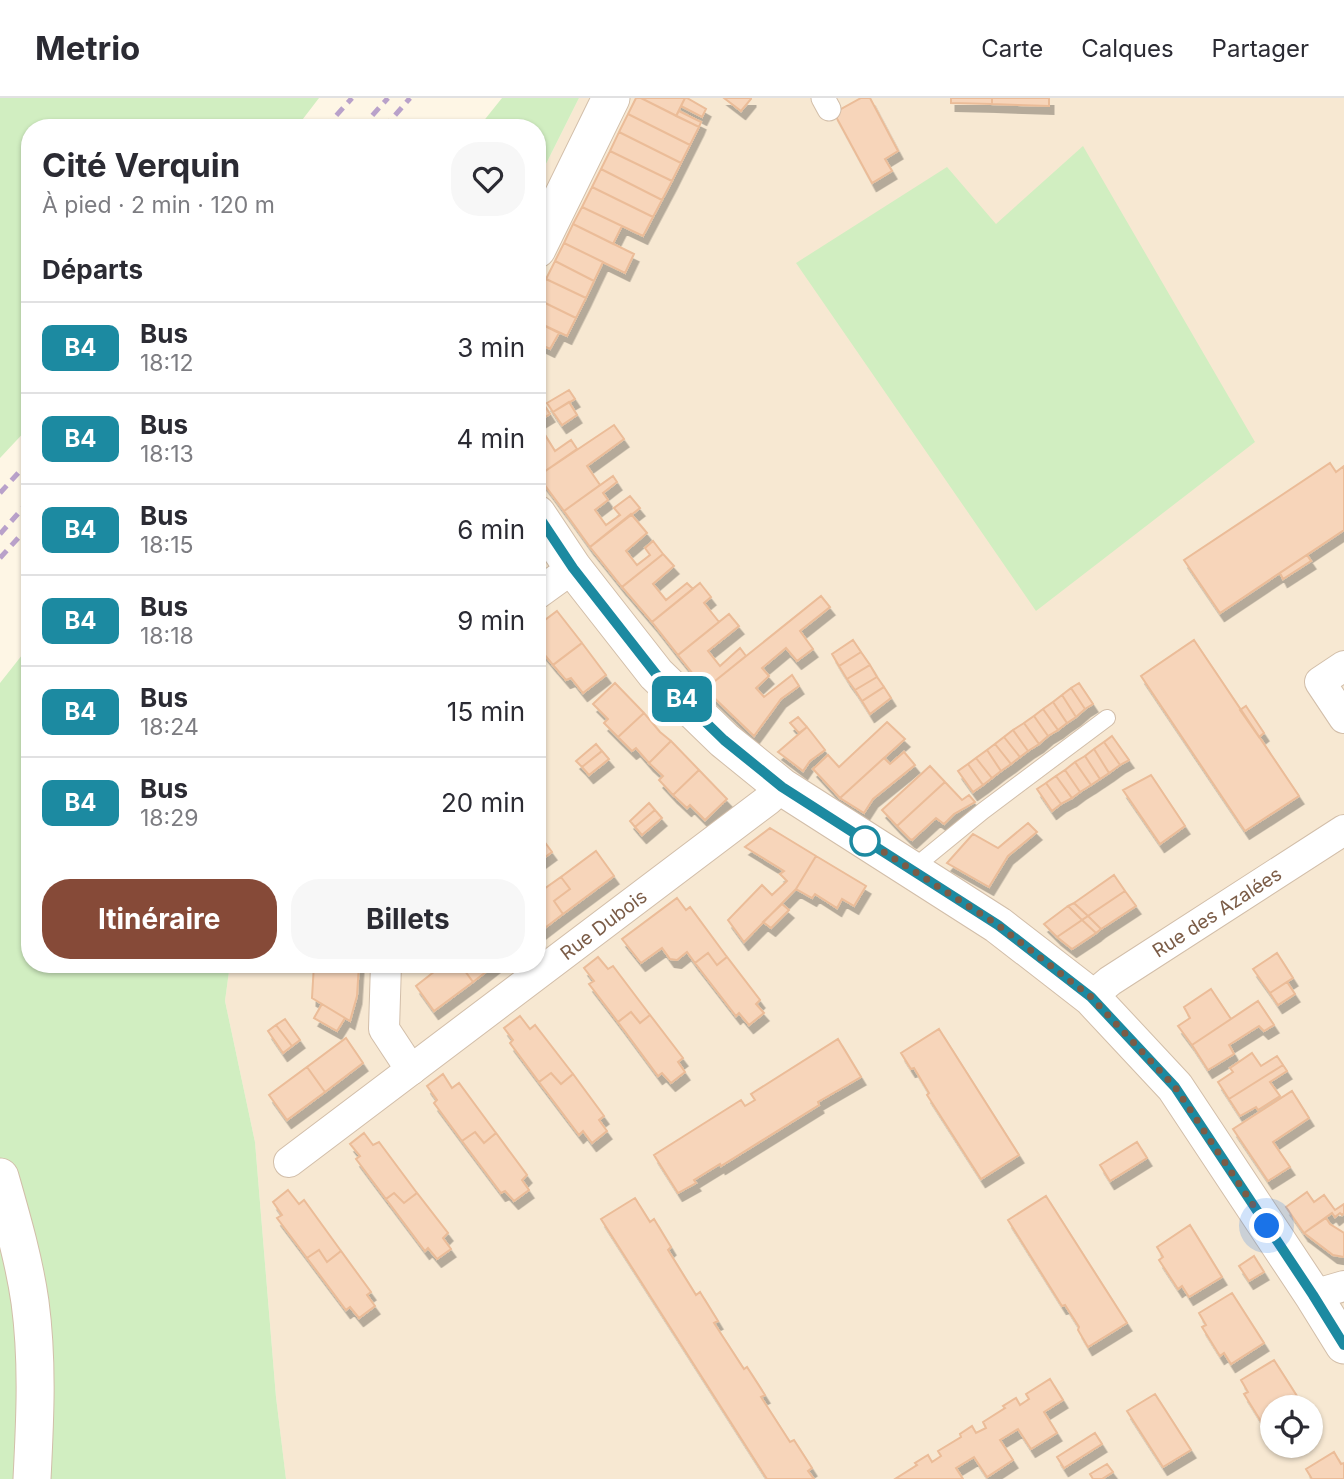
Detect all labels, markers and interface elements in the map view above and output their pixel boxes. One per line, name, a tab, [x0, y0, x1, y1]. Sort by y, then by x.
text: Metrio	[35, 28, 140, 68]
text: Carte	[981, 34, 1043, 63]
text: Calques	[1081, 34, 1174, 63]
text: Partager	[1212, 34, 1309, 63]
button: heart	[451, 142, 525, 216]
text: Cité Verquin	[42, 145, 240, 185]
text: À pied · 2 min · 120 m	[42, 191, 275, 219]
text: Départs	[42, 254, 143, 285]
text: Bus	[140, 318, 188, 349]
text: 3 min	[457, 332, 525, 363]
text: B4	[64, 333, 97, 362]
text: 18:12	[140, 349, 194, 377]
text: Bus	[140, 409, 188, 440]
text: 4 min	[456, 423, 525, 454]
text: B4	[64, 424, 97, 453]
text: 18:13	[140, 440, 194, 468]
text: Bus	[140, 500, 188, 531]
text: 6 min	[457, 514, 525, 545]
text: B4	[64, 515, 97, 544]
text: 18:15	[140, 531, 194, 559]
text: Bus	[140, 591, 188, 622]
text: 9 min	[457, 605, 525, 636]
text: B4	[64, 606, 97, 635]
text: 18:18	[140, 622, 194, 650]
line badge: B4	[650, 676, 714, 722]
text: Bus	[140, 682, 188, 713]
text: B4	[666, 684, 698, 713]
text: 15 min	[447, 696, 525, 727]
text: B4	[64, 697, 97, 726]
text: 18:24	[140, 713, 199, 741]
text: Bus	[140, 773, 188, 804]
text: 20 min	[441, 787, 525, 818]
text: B4	[64, 788, 97, 817]
text: 18:29	[140, 804, 199, 832]
unlabelled marker	[850, 826, 880, 856]
street label: Rue des Azalées	[1148, 862, 1286, 963]
button: Itinéraire	[42, 879, 277, 959]
button: Billets	[291, 879, 525, 959]
street label: Rue Dubois	[556, 885, 651, 965]
your location	[1249, 1208, 1284, 1243]
map controls	[1260, 1395, 1323, 1458]
button: locate	[1260, 1395, 1323, 1458]

